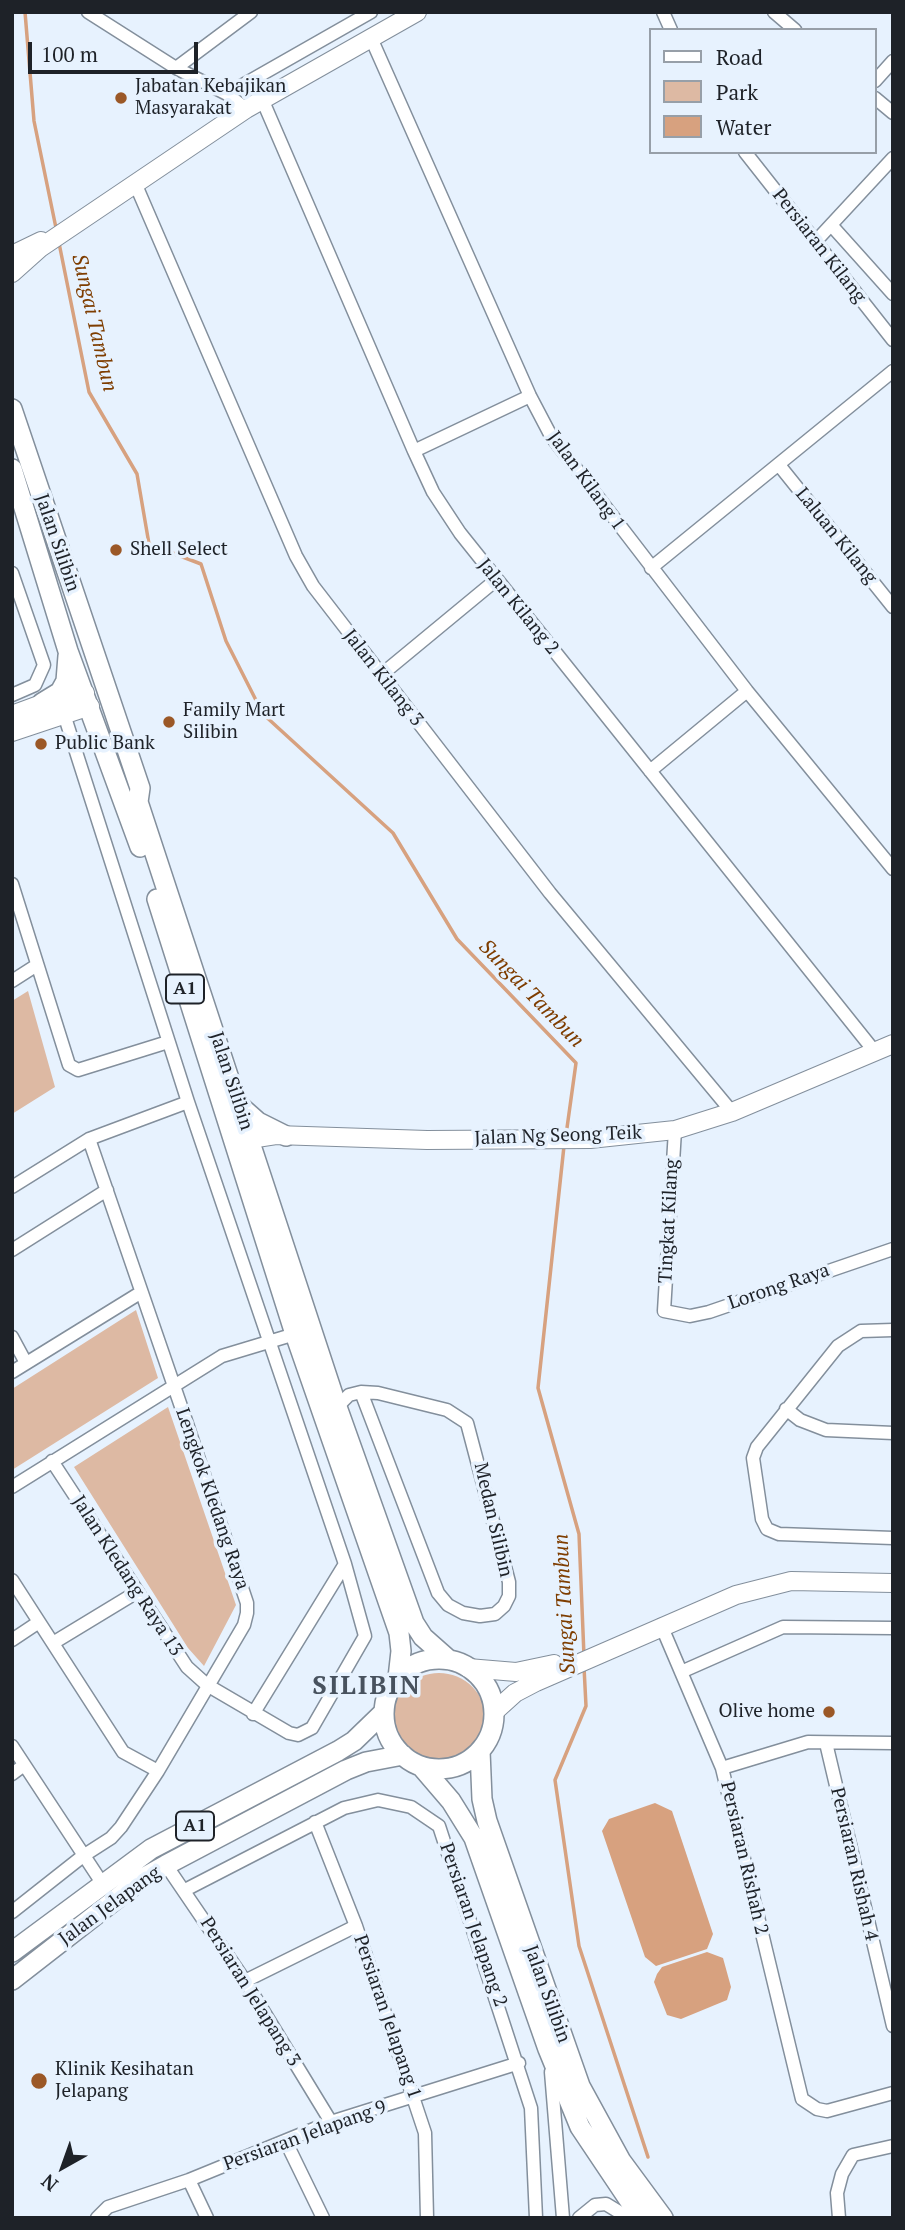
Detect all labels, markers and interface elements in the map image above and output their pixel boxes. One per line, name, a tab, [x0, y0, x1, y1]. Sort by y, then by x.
scale bar	[32, 28, 201, 72]
legend	[650, 28, 877, 154]
text: 100 m	[41, 40, 98, 68]
text: Road	[716, 43, 763, 71]
place label: Jabatan Kebajikan Masyarakat	[135, 76, 286, 120]
text: Park	[716, 78, 758, 106]
marker: Jabatan Kebajikan Masyarakat	[113, 90, 129, 106]
text: Water	[716, 113, 771, 141]
street label: Persiaran Kilang	[767, 184, 871, 308]
water label: Sungai Tambun	[66, 252, 122, 394]
street label: Jalan Kilang 1	[543, 427, 629, 535]
street label: Laluan Kilang	[790, 483, 882, 589]
street label: Jalan Silibin	[30, 491, 84, 595]
place label: Shell Select	[130, 539, 228, 561]
marker: Shell Select	[108, 542, 124, 558]
street label: Jalan Kilang 2	[472, 555, 564, 659]
street label: Jalan Kilang 3	[338, 625, 428, 731]
place label: Family Mart Silibin	[183, 700, 285, 744]
marker: Family Mart Silibin	[161, 714, 177, 730]
place label: Public Bank	[55, 733, 155, 755]
marker: Public Bank	[33, 736, 49, 752]
water label: Sungai Tambun	[473, 935, 589, 1053]
road number: A1	[166, 974, 204, 1004]
street label: Jalan Silibin	[204, 1029, 258, 1133]
street label: Jalan Ng Seong Teik	[474, 1122, 642, 1150]
street label: Tingkat Kilang	[654, 1158, 684, 1284]
street label: Lorong Raya	[725, 1259, 833, 1315]
street label: Lengkok Kledang Raya	[170, 1405, 254, 1593]
street label: Medan Silibin	[469, 1461, 517, 1579]
street label: Jalan Kledang Raya 13	[67, 1492, 187, 1660]
water label: Sungai Tambun	[549, 1533, 581, 1675]
district label: SILIBIN	[313, 1671, 421, 1703]
place label: Olive home	[718, 1701, 815, 1723]
marker: Olive home	[821, 1704, 837, 1720]
street label: Persiaran Rishah 2	[715, 1779, 773, 1937]
street label: Persiaran Rishah 4	[825, 1785, 883, 1943]
road number: A1	[176, 1812, 214, 1840]
street label: Persiaran Jelapang 2	[434, 1840, 512, 2010]
street label: Jalan Jelapang	[55, 1861, 165, 1951]
street label: Persiaran Jelapang 3	[195, 1913, 305, 2071]
street label: Persiaran Jelapang 1	[348, 1932, 426, 2102]
street label: Jalan Silibin	[519, 1942, 575, 2046]
place label: Klinik Kesihatan Jelapang	[55, 2059, 194, 2103]
marker: Klinik Kesihatan Jelapang	[29, 2071, 49, 2091]
street label: Persiaran Jelapang 9	[220, 2096, 390, 2176]
north arrow	[28, 2132, 98, 2202]
text: N	[36, 2169, 63, 2198]

